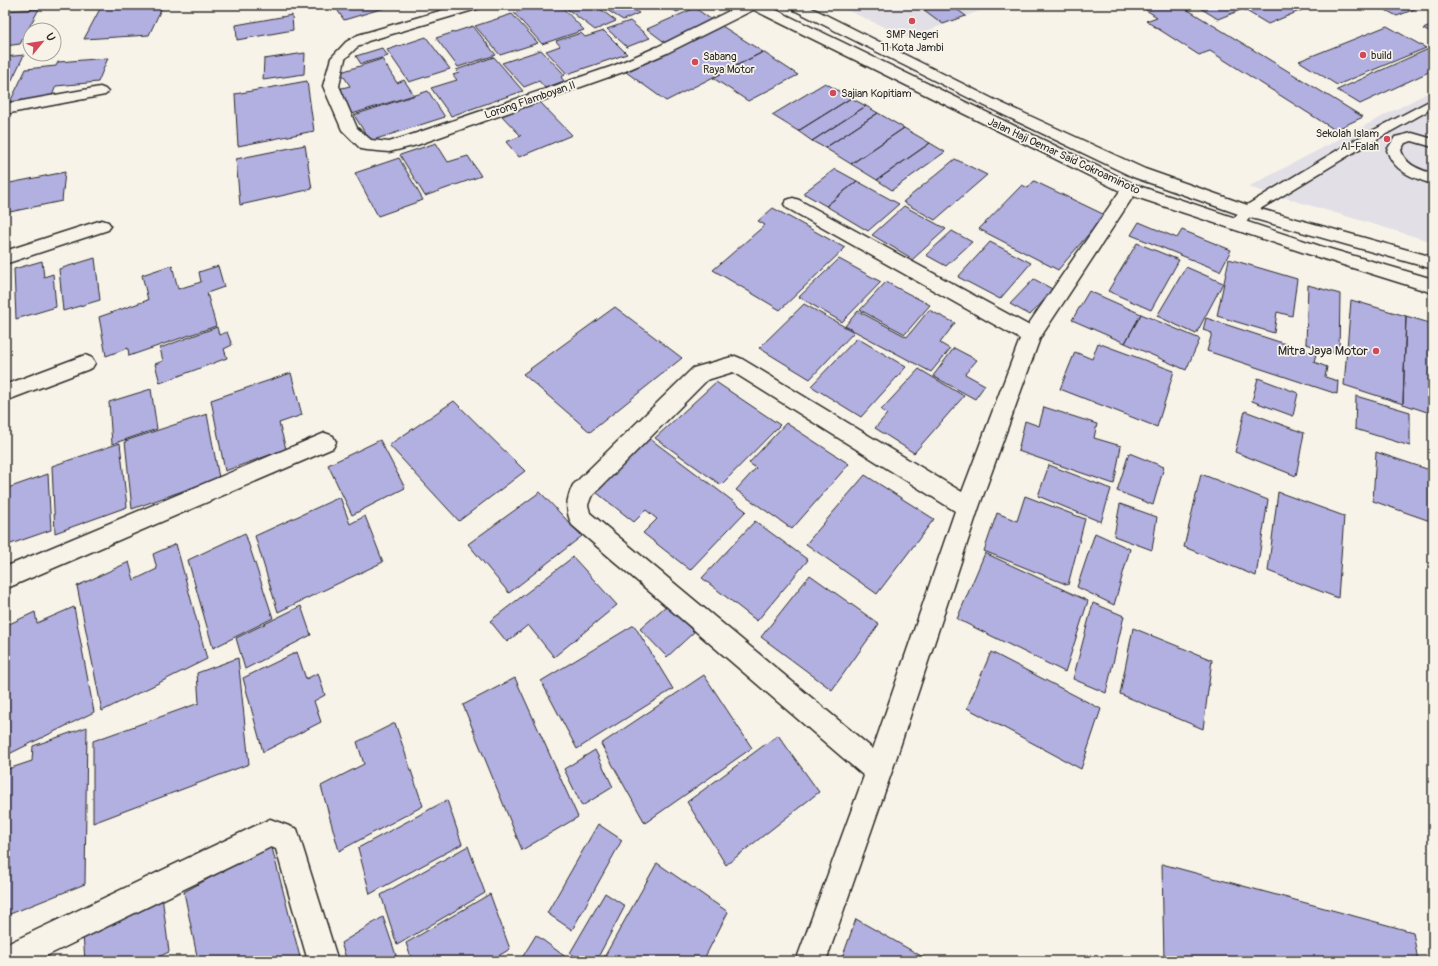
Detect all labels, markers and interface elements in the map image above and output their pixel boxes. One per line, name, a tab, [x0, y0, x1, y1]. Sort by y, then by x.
marker: SMP Negeri 11 Kota Jambi	[907, 16, 917, 26]
north arrow	[22, 22, 62, 62]
place label: SMP Negeri 11 Kota Jambi	[881, 28, 944, 54]
text: U	[43, 31, 58, 44]
place label: build	[1371, 49, 1392, 62]
place label: Sabang Raya Motor	[703, 50, 755, 76]
marker: build	[1358, 50, 1368, 60]
marker: Sabang Raya Motor	[690, 57, 700, 67]
street label: Lorong Flamboyan II	[483, 78, 577, 122]
place label: Sajian Kopitiam	[841, 87, 912, 100]
marker: Sajian Kopitiam	[828, 88, 838, 98]
street label: Jalan Haji Oemar Said Cokroaminoto	[986, 115, 1142, 197]
place label: Sekolah Islam Al-Falah	[1316, 127, 1379, 153]
marker: Sekolah Islam Al-Falah	[1382, 134, 1392, 144]
place label: Mitra Jaya Motor	[1278, 343, 1368, 359]
marker: Mitra Jaya Motor	[1371, 346, 1381, 356]

